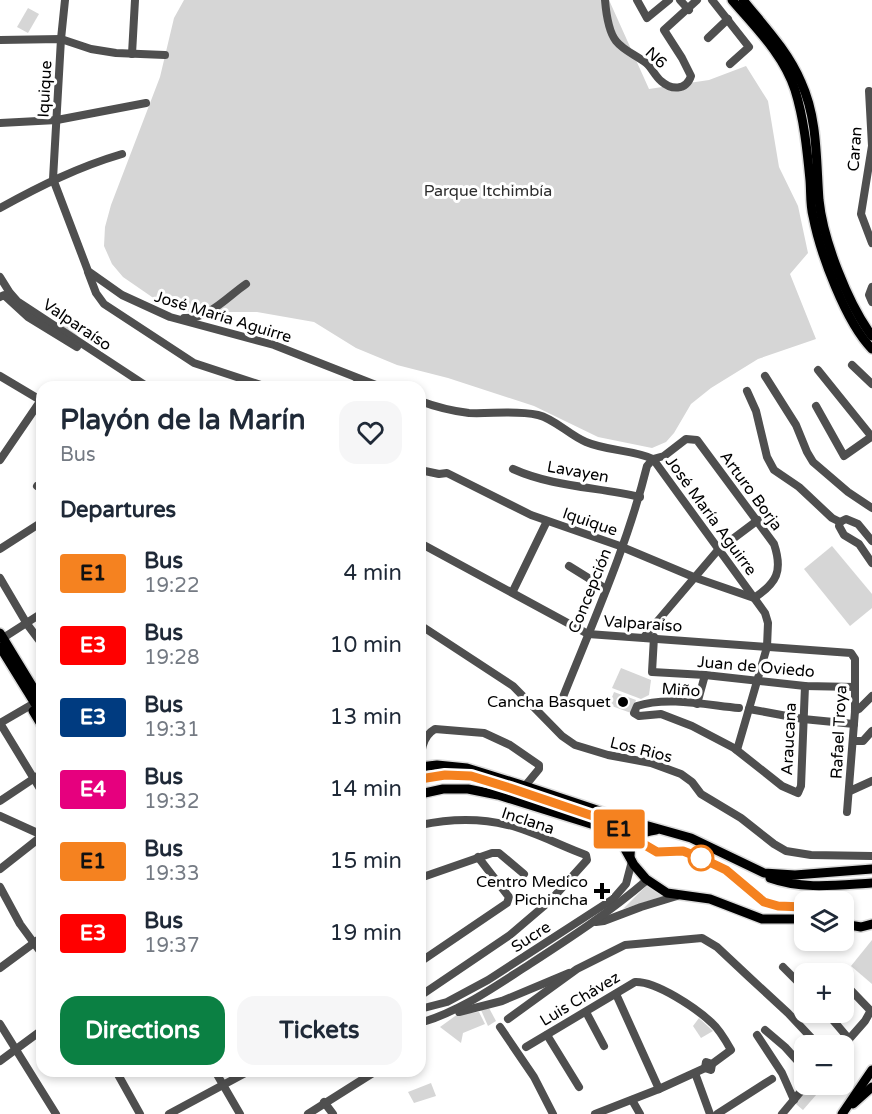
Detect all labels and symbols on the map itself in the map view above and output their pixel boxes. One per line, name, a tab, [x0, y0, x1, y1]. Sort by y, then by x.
street label: N6	[641, 43, 671, 73]
street label: Iquique	[34, 60, 56, 118]
street label: Caran	[843, 126, 867, 172]
park label: Parque Itchimbía	[424, 181, 552, 201]
street label: José María Aguirre	[152, 287, 294, 347]
street label: Valparaíso	[39, 295, 115, 355]
street label: Arturo Borja	[715, 447, 787, 535]
street label: José María Aguirre	[661, 453, 761, 579]
street label: Lavayen	[545, 457, 611, 487]
street label: Iquique	[560, 503, 620, 541]
street label: Concepción	[564, 546, 616, 636]
street label: Valparaíso	[603, 611, 683, 637]
street label: Juan de Oviedo	[696, 652, 816, 682]
street label: Miño	[661, 679, 701, 701]
street label: Rafael Troya	[827, 685, 851, 779]
place label: Cancha Basquet	[487, 692, 611, 712]
marker: Cancha Basquet	[616, 695, 630, 709]
street label: Araucana	[777, 702, 801, 776]
street label: Los Rios	[608, 733, 674, 767]
street label: Inclana	[499, 803, 557, 839]
line badge: E1	[592, 810, 646, 848]
unlabelled marker	[688, 845, 714, 871]
place label: Centro Medico Pichincha	[476, 872, 588, 910]
marker: Centro Medico Pichincha	[593, 882, 611, 900]
street label: Sucre	[508, 917, 554, 957]
street label: Luis Chávez	[536, 967, 624, 1031]

